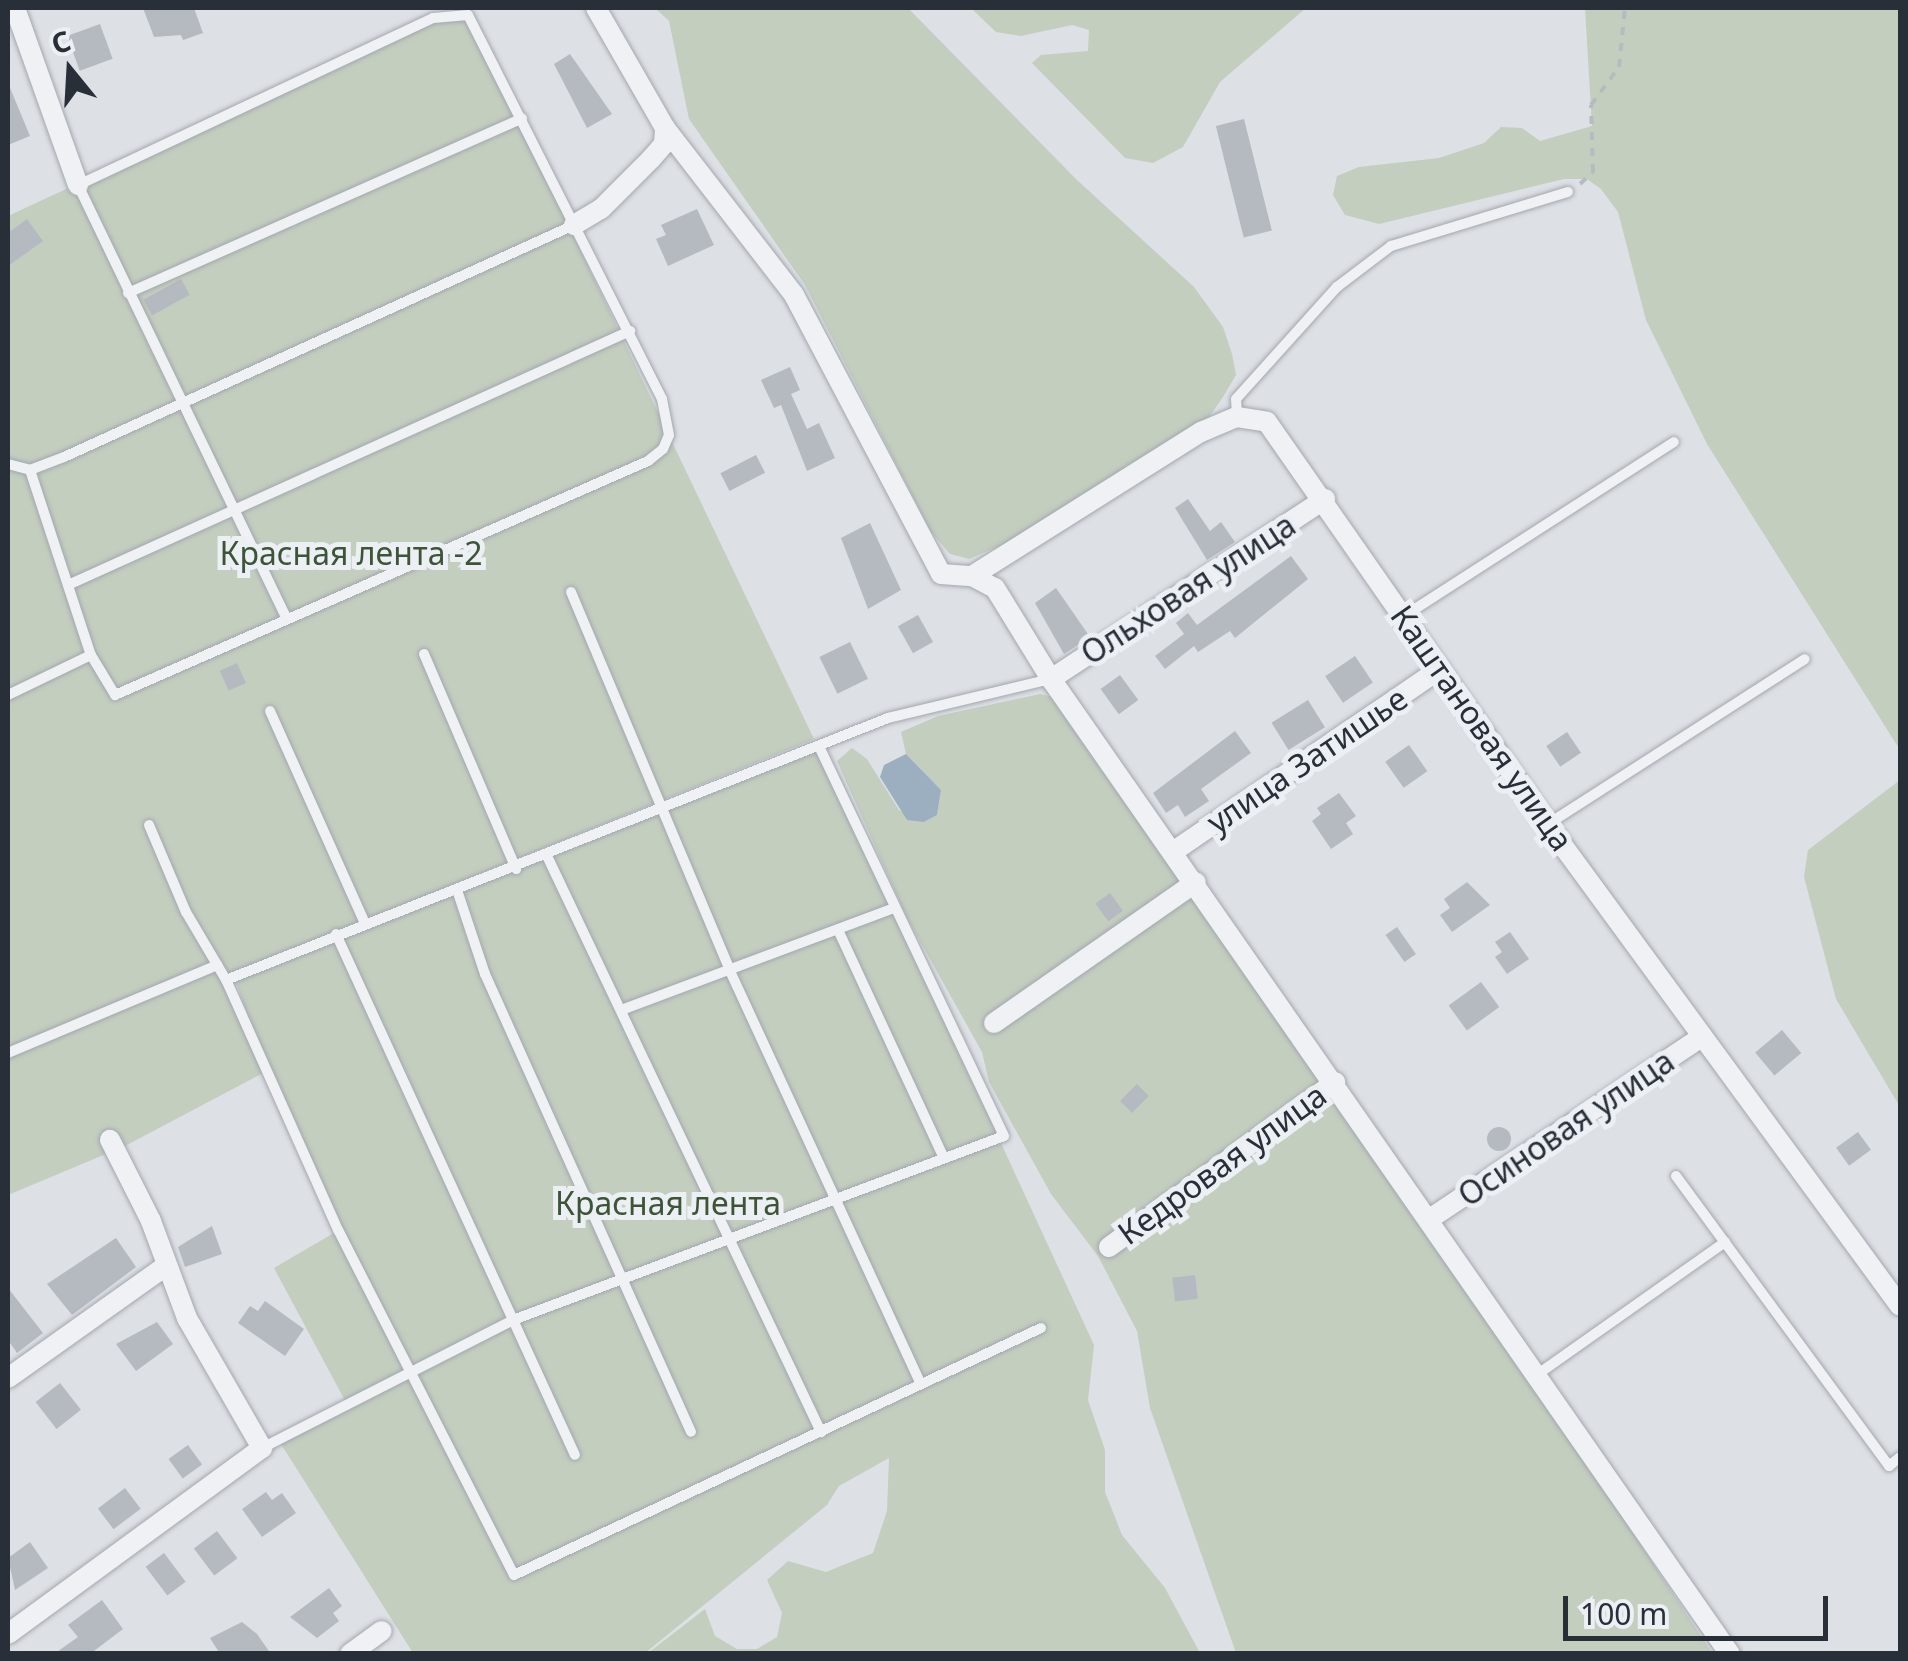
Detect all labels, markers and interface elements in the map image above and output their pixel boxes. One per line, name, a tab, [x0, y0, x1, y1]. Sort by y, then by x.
north arrow	[20, 20, 120, 120]
text: С	[46, 21, 75, 62]
street label: Ольховая улица	[1074, 505, 1302, 673]
park label: Красная лента -2	[220, 534, 482, 572]
street label: Каштановая улица	[1383, 598, 1581, 858]
street label: улица Затишье	[1200, 679, 1414, 841]
street label: Осиновая улица	[1451, 1042, 1681, 1214]
street label: Кедровая улица	[1110, 1076, 1334, 1252]
park label: Красная лента	[555, 1184, 781, 1222]
scale bar	[1568, 1576, 1833, 1638]
text: 100 m	[1580, 1593, 1667, 1634]

